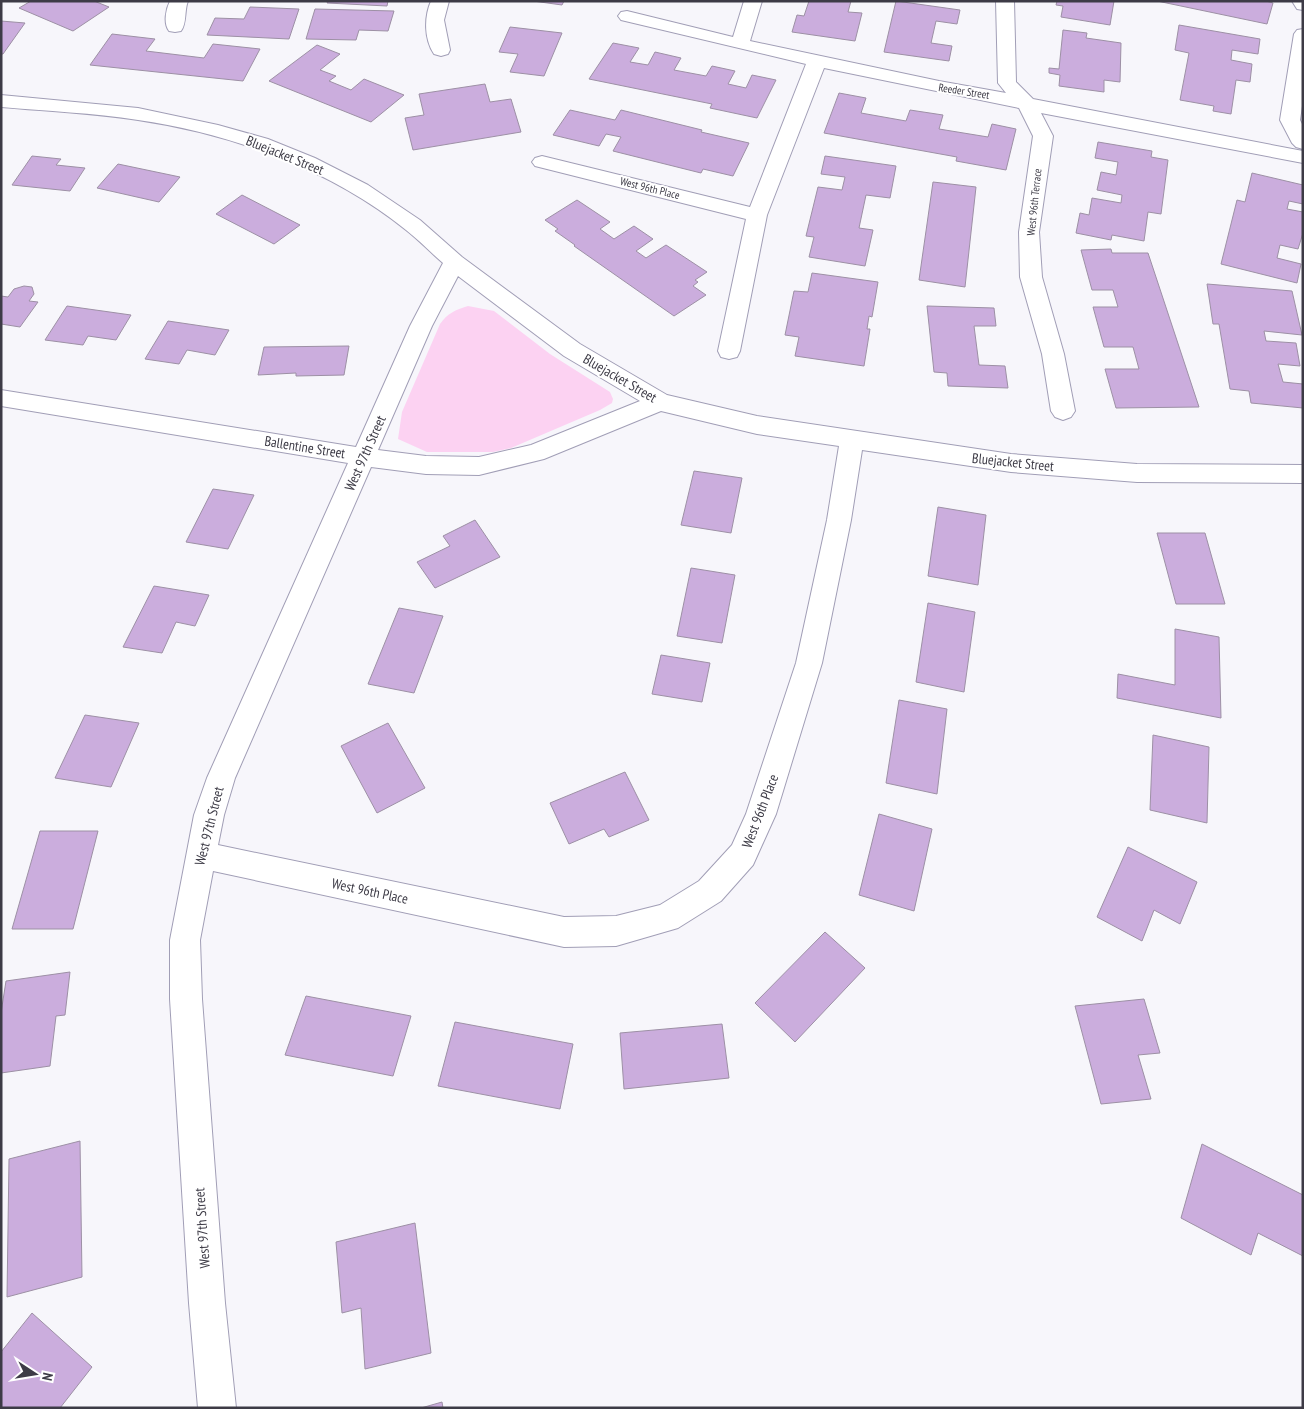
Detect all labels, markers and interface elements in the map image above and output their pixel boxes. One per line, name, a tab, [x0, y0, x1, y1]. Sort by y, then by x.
street label: Reeder Street	[938, 80, 990, 102]
street label: Bluejacket Street	[244, 131, 327, 179]
street label: West 96th Terrace	[1024, 167, 1045, 236]
street label: West 96th Place	[619, 174, 682, 202]
street label: Bluejacket Street	[580, 350, 660, 406]
street label: West 97th Street	[340, 412, 390, 494]
street label: Ballentine Street	[263, 432, 347, 462]
street label: Bluejacket Street	[971, 449, 1055, 475]
street label: West 96th Place	[738, 771, 782, 850]
street label: West 97th Street	[191, 785, 228, 867]
street label: West 96th Place	[330, 874, 410, 908]
street label: West 97th Street	[190, 1187, 214, 1269]
north arrow	[10, 1349, 60, 1399]
text: N	[38, 1371, 57, 1382]

